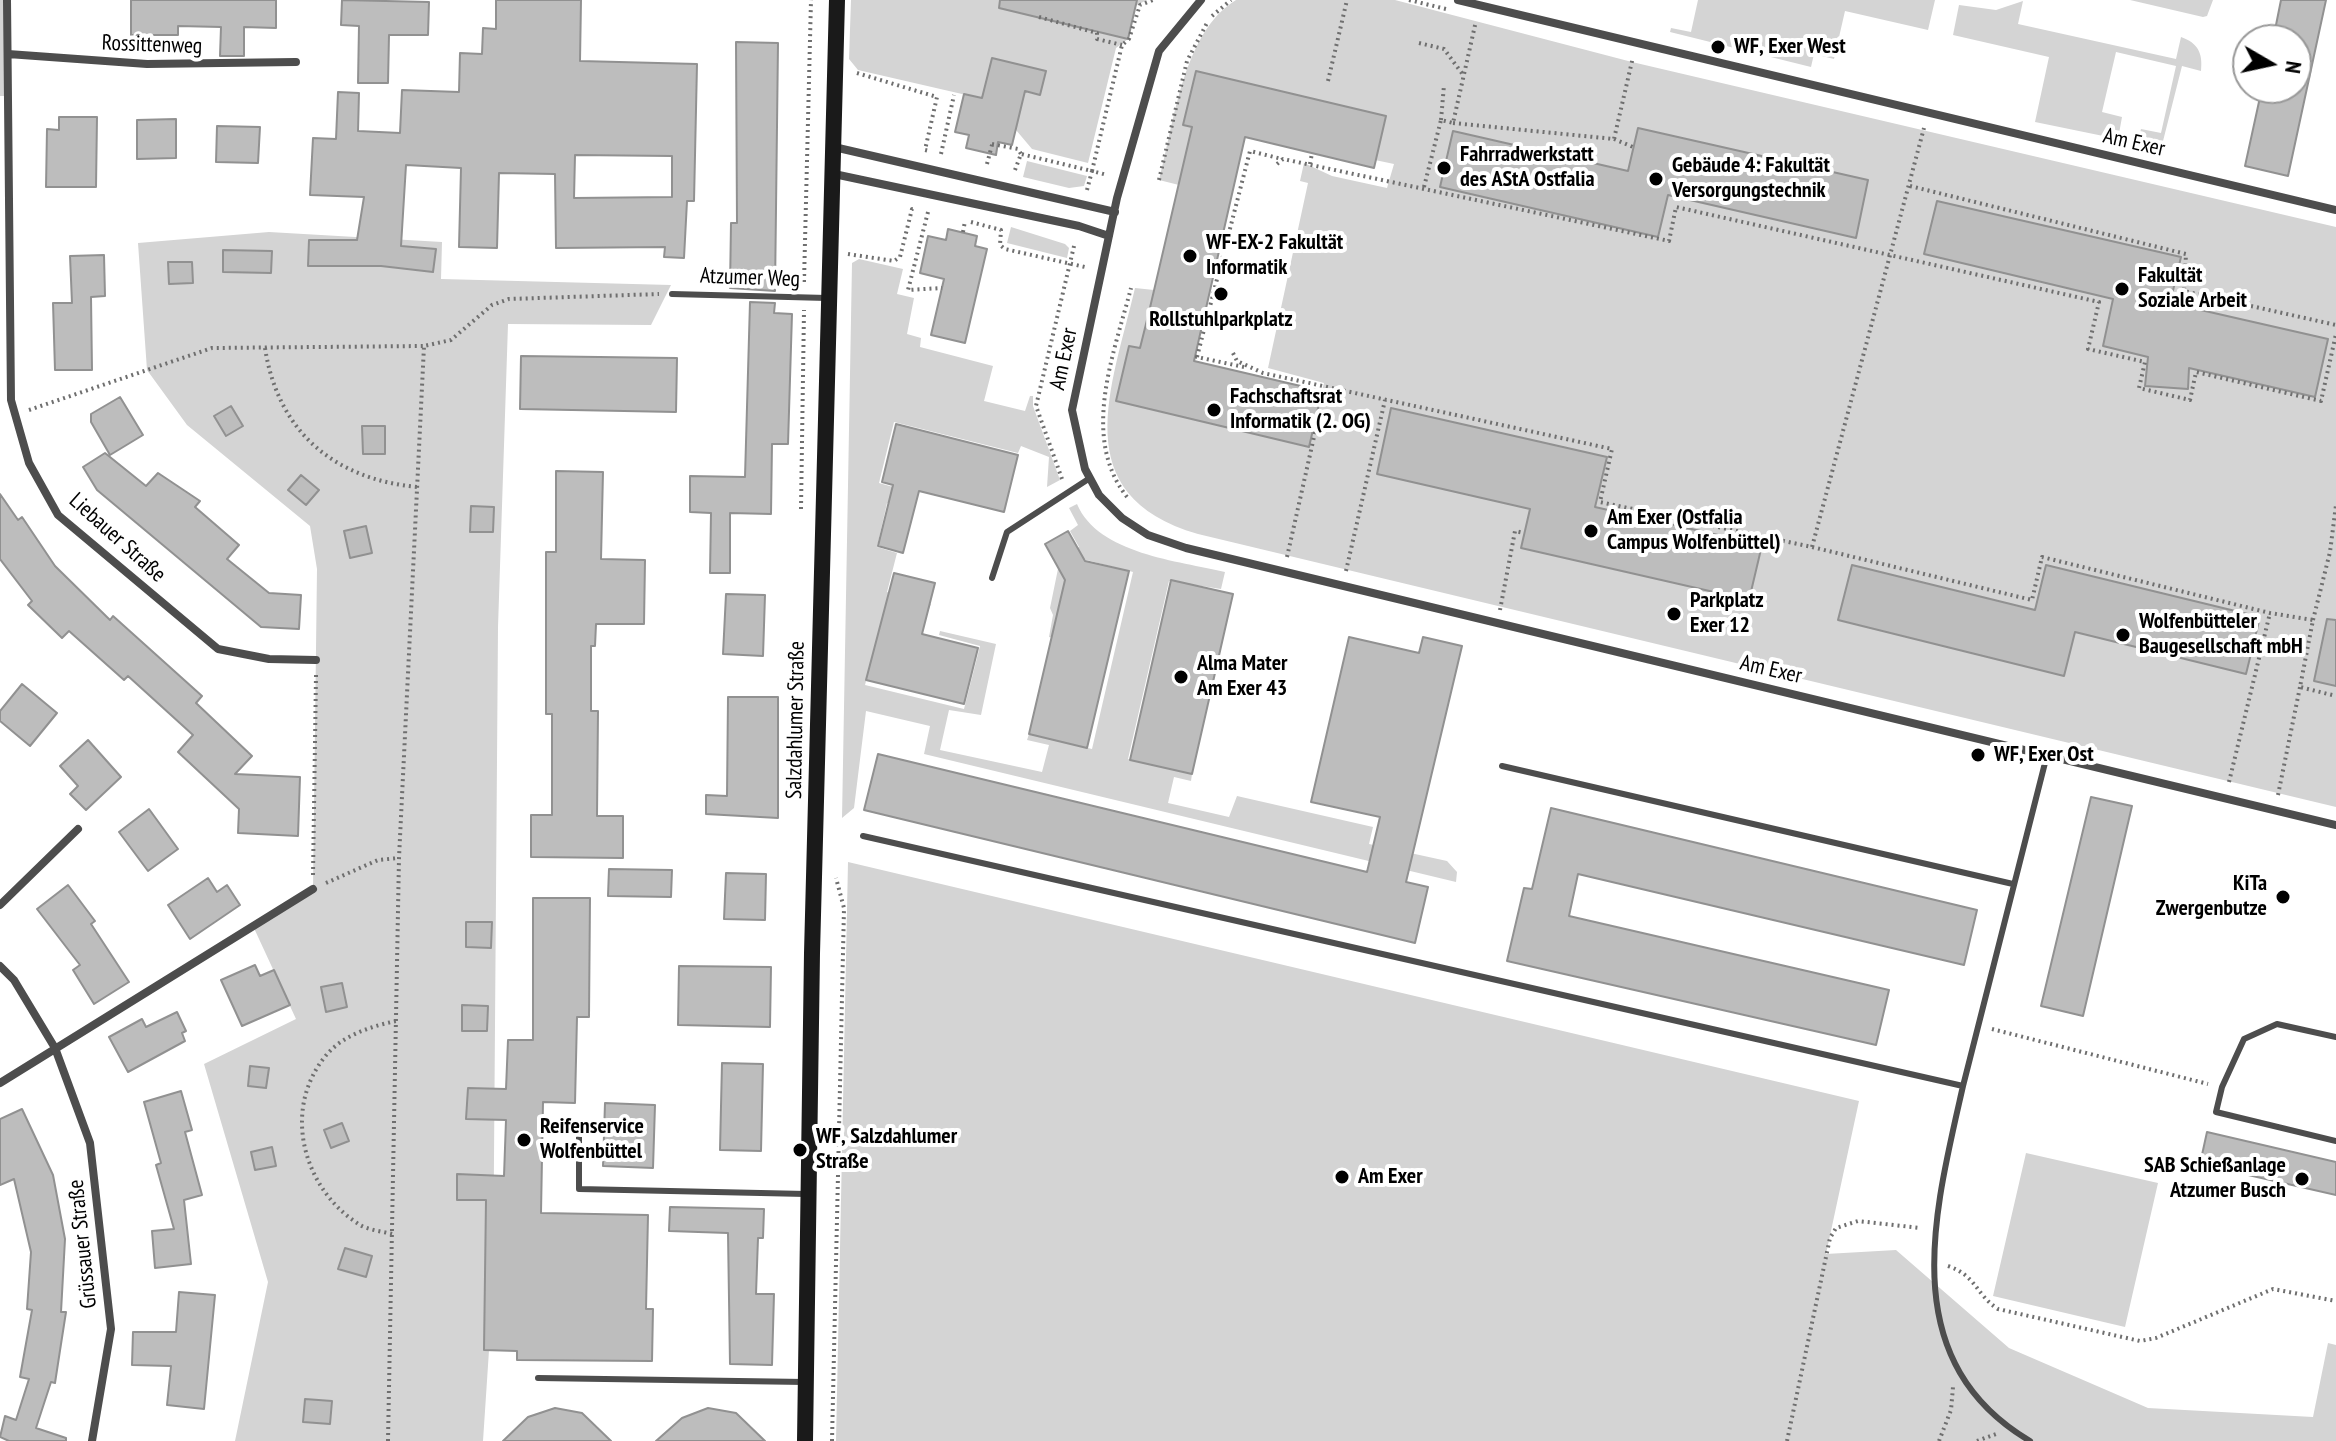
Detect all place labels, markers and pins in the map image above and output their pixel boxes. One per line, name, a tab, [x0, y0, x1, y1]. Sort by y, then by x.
place label: WF, Exer West	[1734, 34, 1846, 60]
marker: WF, Exer West	[1709, 38, 1727, 56]
place label: Fahrradwerkstatt des AStA Ostfalia	[1460, 142, 1595, 194]
place label: Gebäude 4: Fakultät Versorgungstechnik	[1672, 153, 1830, 204]
marker: Fahrradwerkstatt des AStA Ostfalia	[1435, 159, 1453, 177]
marker: Gebäude 4: Fakultät Versorgungstechnik	[1647, 170, 1665, 188]
place label: WF-EX-2 Fakultät Informatik	[1206, 230, 1343, 282]
marker: WF-EX-2 Fakultät Informatik	[1181, 247, 1199, 265]
place label: Fakultät Soziale Arbeit	[2138, 263, 2247, 314]
marker: Fakultät Soziale Arbeit	[2113, 280, 2131, 298]
marker: Rollstuhlparkplatz	[1212, 285, 1230, 303]
place label: Rollstuhlparkplatz	[1149, 307, 1293, 333]
place label: Fachschaftsrat Informatik (2. OG)	[1230, 384, 1371, 436]
marker: Fachschaftsrat Informatik (2. OG)	[1205, 401, 1223, 419]
place label: Am Exer (Ostfalia Campus Wolfenbüttel)	[1607, 505, 1781, 556]
marker: Am Exer (Ostfalia Campus Wolfenbüttel)	[1582, 522, 1600, 540]
place label: Parkplatz Exer 12	[1690, 588, 1764, 640]
marker: Parkplatz Exer 12	[1665, 605, 1683, 623]
place label: Wolfenbütteler Baugesellschaft mbH	[2139, 609, 2303, 660]
marker: Wolfenbütteler Baugesellschaft mbH	[2114, 626, 2132, 644]
place label: Alma Mater Am Exer 43	[1197, 651, 1288, 702]
marker: Alma Mater Am Exer 43	[1172, 668, 1190, 686]
place label: WF, Exer Ost	[1994, 742, 2094, 768]
marker: WF, Exer Ost	[1969, 746, 1987, 764]
place label: KiTa Zwergenbutze	[2156, 871, 2267, 922]
marker: KiTa Zwergenbutze	[2274, 888, 2292, 906]
place label: Reifenservice Wolfenbüttel	[540, 1114, 644, 1166]
place label: WF, Salzdahlumer Straße	[816, 1124, 957, 1176]
marker: Reifenservice Wolfenbüttel	[515, 1131, 533, 1149]
marker: WF, Salzdahlumer Straße	[791, 1141, 809, 1159]
place label: SAB Schießanlage Atzumer Busch	[2144, 1153, 2286, 1204]
place label: Am Exer	[1358, 1164, 1423, 1190]
marker: Am Exer	[1333, 1168, 1351, 1186]
marker: SAB Schießanlage Atzumer Busch	[2293, 1170, 2311, 1188]

